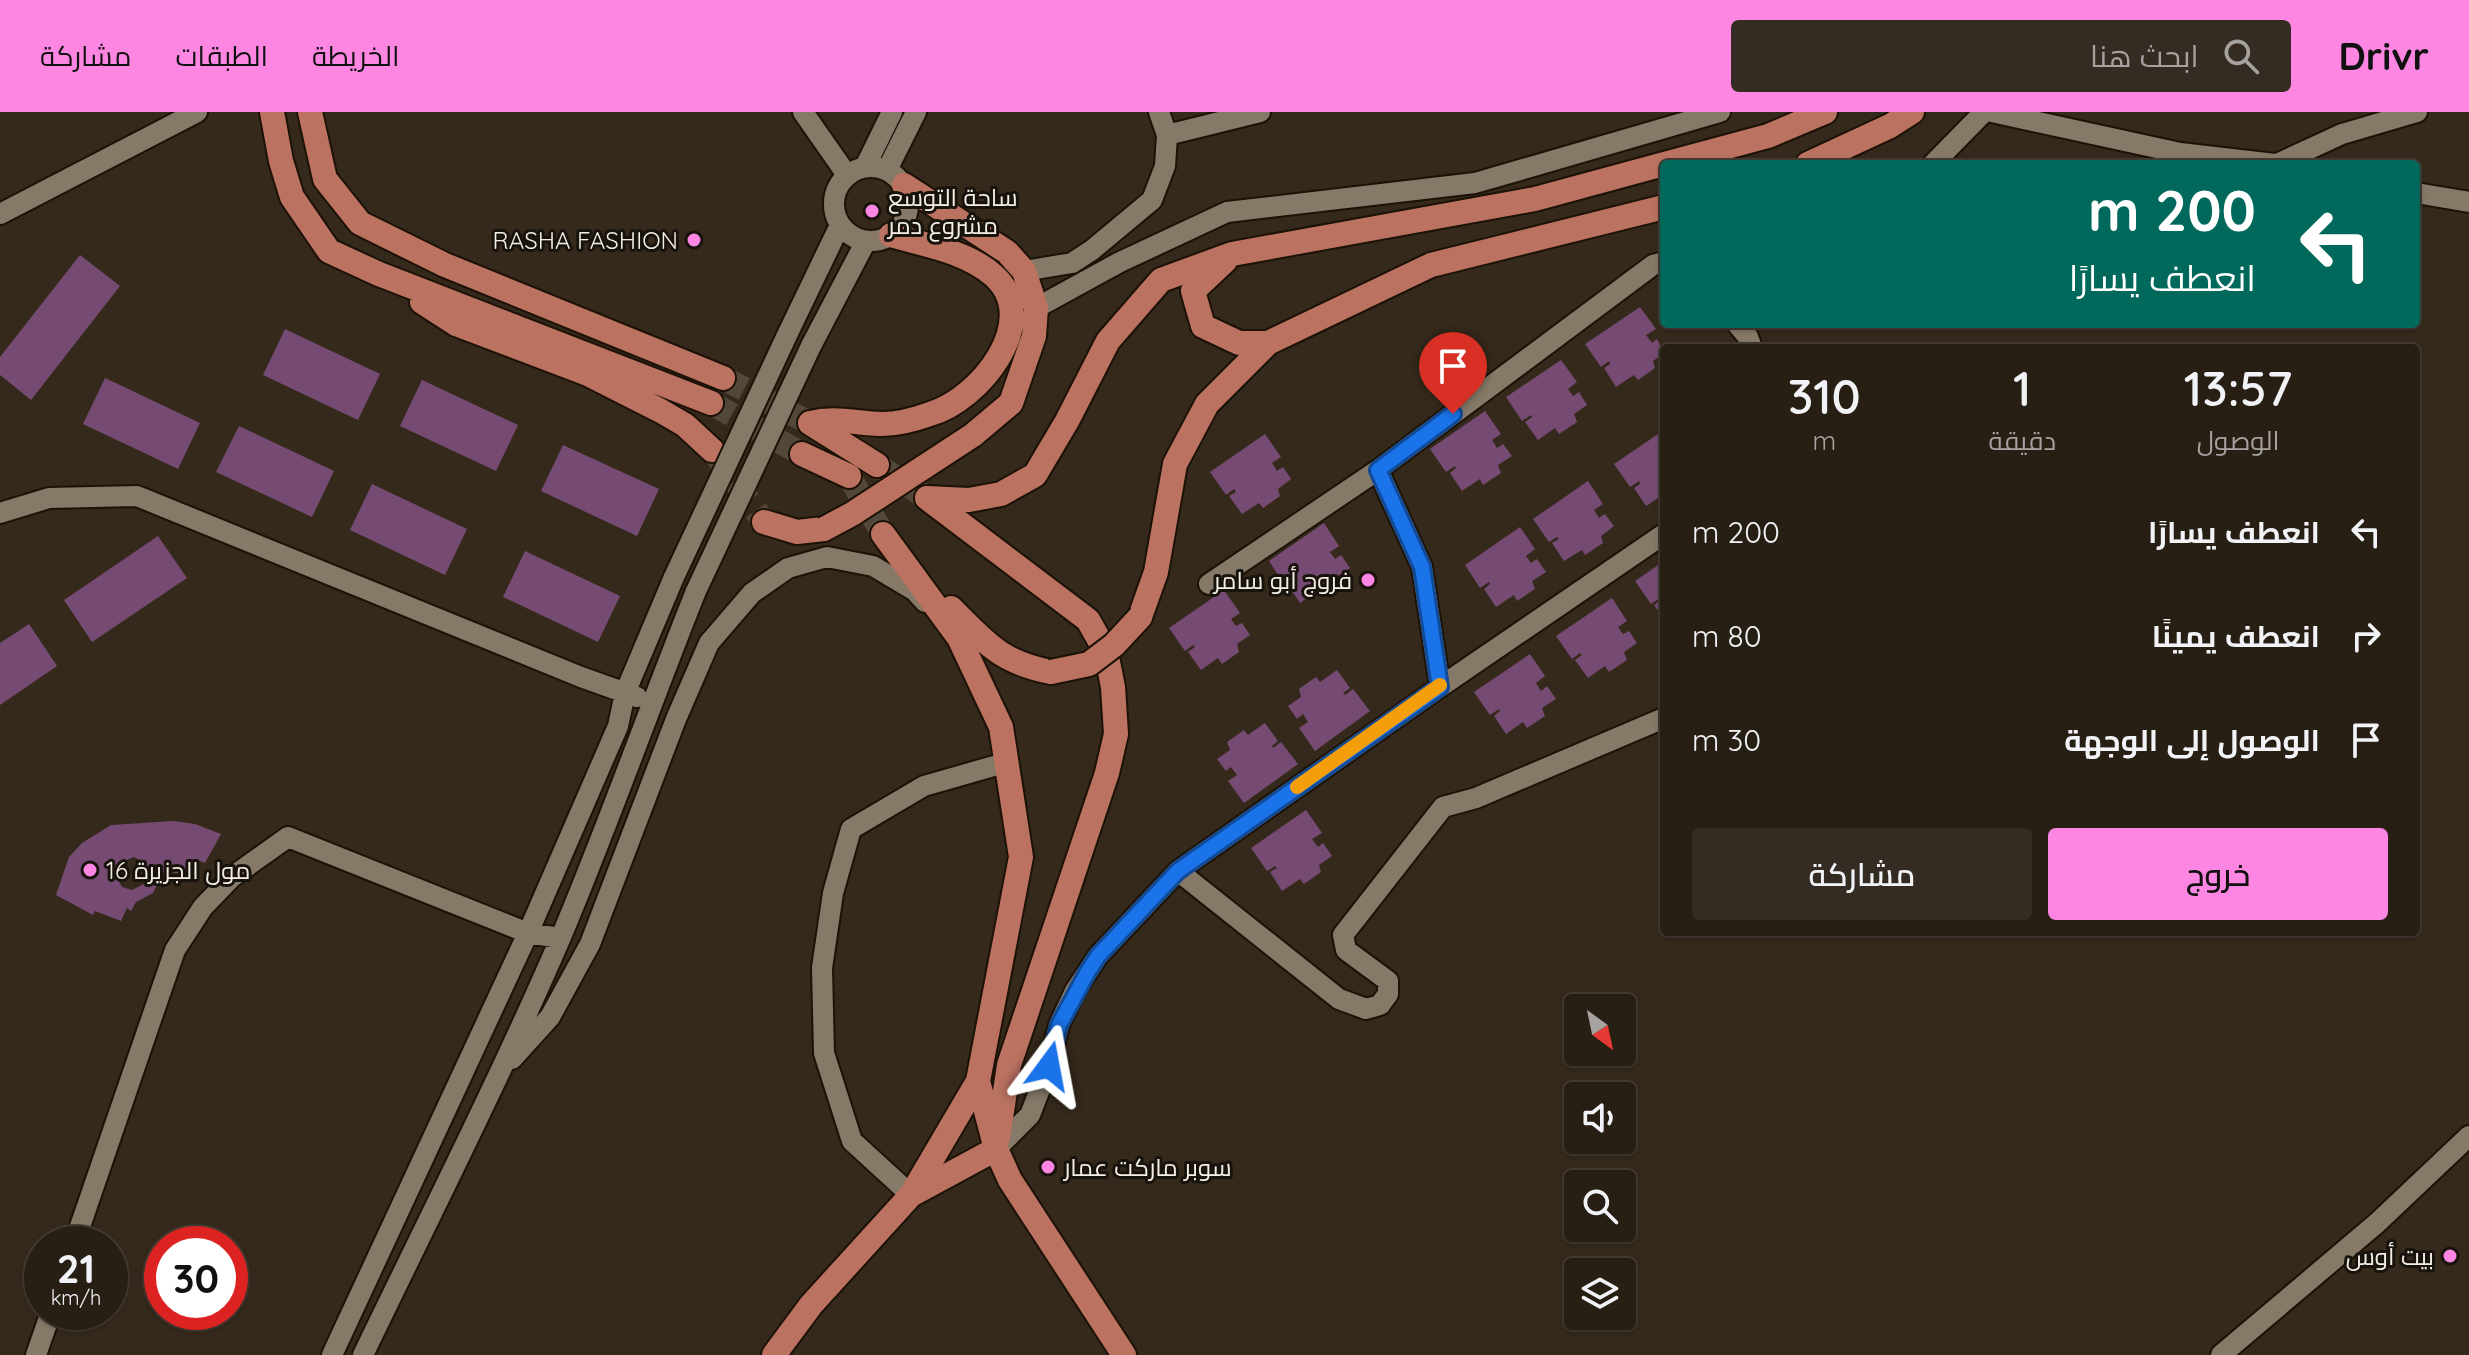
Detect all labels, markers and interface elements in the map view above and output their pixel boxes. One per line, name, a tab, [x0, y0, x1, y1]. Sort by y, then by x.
search box	[1731, 20, 2291, 92]
text: Drivr	[2339, 32, 2429, 80]
icon: search	[2219, 34, 2263, 78]
text: ابحث هنا	[2090, 37, 2199, 75]
text: مشاركة	[40, 38, 131, 73]
text: الطبقات	[175, 38, 268, 73]
text: الخريطة	[312, 38, 399, 73]
text: 200 m	[2088, 175, 2256, 245]
place label: ساحة التوسع مشروع دمر	[886, 182, 1018, 242]
icon: left	[2284, 192, 2388, 296]
marker: ساحة التوسع مشروع دمر	[863, 202, 881, 220]
place label: RASHA FASHION	[493, 225, 678, 255]
marker: RASHA FASHION	[685, 231, 703, 249]
text: انعطف يسارًا	[2069, 255, 2256, 300]
pin	[1419, 332, 1487, 414]
icon: arrive	[1431, 344, 1475, 388]
text: 1	[2013, 358, 2031, 418]
text: 13:57	[2184, 358, 2292, 418]
text: 310	[1788, 366, 1861, 426]
text: m	[1812, 424, 1836, 457]
text: دقيقة	[1988, 424, 2056, 457]
text: الوصول	[2197, 424, 2279, 457]
icon: left	[2344, 510, 2388, 554]
text: 200 m	[1692, 513, 1780, 551]
text: انعطف يسارًا	[2148, 513, 2320, 551]
place label: فروج أبو سامر	[1212, 565, 1352, 597]
marker: فروج أبو سامر	[1359, 571, 1377, 589]
icon: right	[2344, 614, 2388, 658]
text: 80 m	[1692, 617, 1762, 655]
text: انعطف يمينًا	[2152, 617, 2320, 655]
icon: arrive	[2344, 718, 2388, 762]
text: 30 m	[1692, 721, 1761, 759]
text: الوصول إلى الوجهة	[2064, 721, 2320, 759]
button: مشاركة	[1692, 828, 2032, 920]
button: خروج	[2048, 828, 2388, 920]
place label: مول الجزيرة 16	[106, 855, 250, 885]
marker: مول الجزيرة 16	[81, 861, 99, 879]
north arrow	[1564, 994, 1636, 1066]
map controls	[1564, 994, 1636, 1330]
position arrow	[1007, 1024, 1091, 1108]
button: sound	[1564, 1082, 1636, 1154]
place label: سوبر ماركت عمار	[1062, 1152, 1232, 1182]
marker: سوبر ماركت عمار	[1039, 1158, 1057, 1176]
button: search	[1564, 1170, 1636, 1242]
speed limit sign: 30	[144, 1226, 248, 1330]
place label: بيت أوس	[2346, 1241, 2434, 1271]
text: 21	[57, 1243, 95, 1293]
marker: بيت أوس	[2441, 1247, 2459, 1265]
button: layers	[1564, 1258, 1636, 1330]
text: km/h	[51, 1285, 101, 1310]

